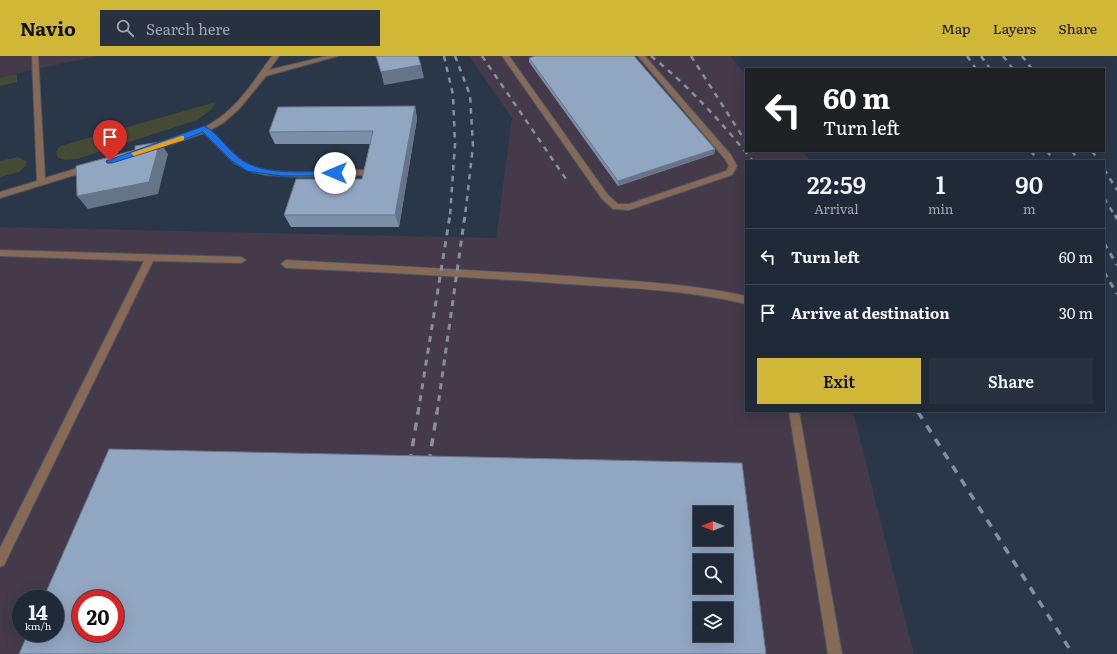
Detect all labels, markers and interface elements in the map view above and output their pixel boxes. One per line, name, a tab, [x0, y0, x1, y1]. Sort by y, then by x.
search box	[100, 10, 380, 46]
text: Navio	[20, 14, 76, 42]
icon: search	[114, 17, 136, 39]
text: Search here	[146, 17, 230, 40]
text: Map	[941, 18, 971, 38]
text: Layers	[993, 18, 1036, 38]
text: Share	[1058, 18, 1097, 38]
text: 60 m	[823, 76, 890, 118]
icon: left	[757, 84, 809, 136]
text: Turn left	[823, 114, 900, 141]
pin	[93, 120, 127, 161]
icon: arrive	[99, 126, 121, 148]
position arrow	[314, 152, 356, 194]
text: 22:59	[807, 166, 866, 201]
text: 1	[936, 166, 946, 201]
text: 90	[1015, 166, 1043, 201]
text: Arrival	[814, 199, 859, 218]
text: min	[928, 199, 953, 218]
text: m	[1023, 199, 1036, 218]
text: Turn left	[791, 245, 860, 268]
text: 60 m	[1059, 245, 1093, 268]
icon: left	[757, 246, 779, 268]
text: Arrive at destination	[791, 301, 950, 324]
text: 30 m	[1059, 301, 1093, 324]
icon: arrive	[757, 302, 779, 324]
button: Exit	[757, 358, 921, 404]
button: Share	[929, 358, 1093, 404]
north arrow	[693, 506, 733, 546]
map controls	[693, 506, 733, 642]
button: search	[693, 554, 733, 594]
speed limit sign: 20	[72, 590, 124, 642]
text: 14	[28, 596, 48, 626]
button: layers	[693, 602, 733, 642]
text: km/h	[25, 618, 51, 633]

